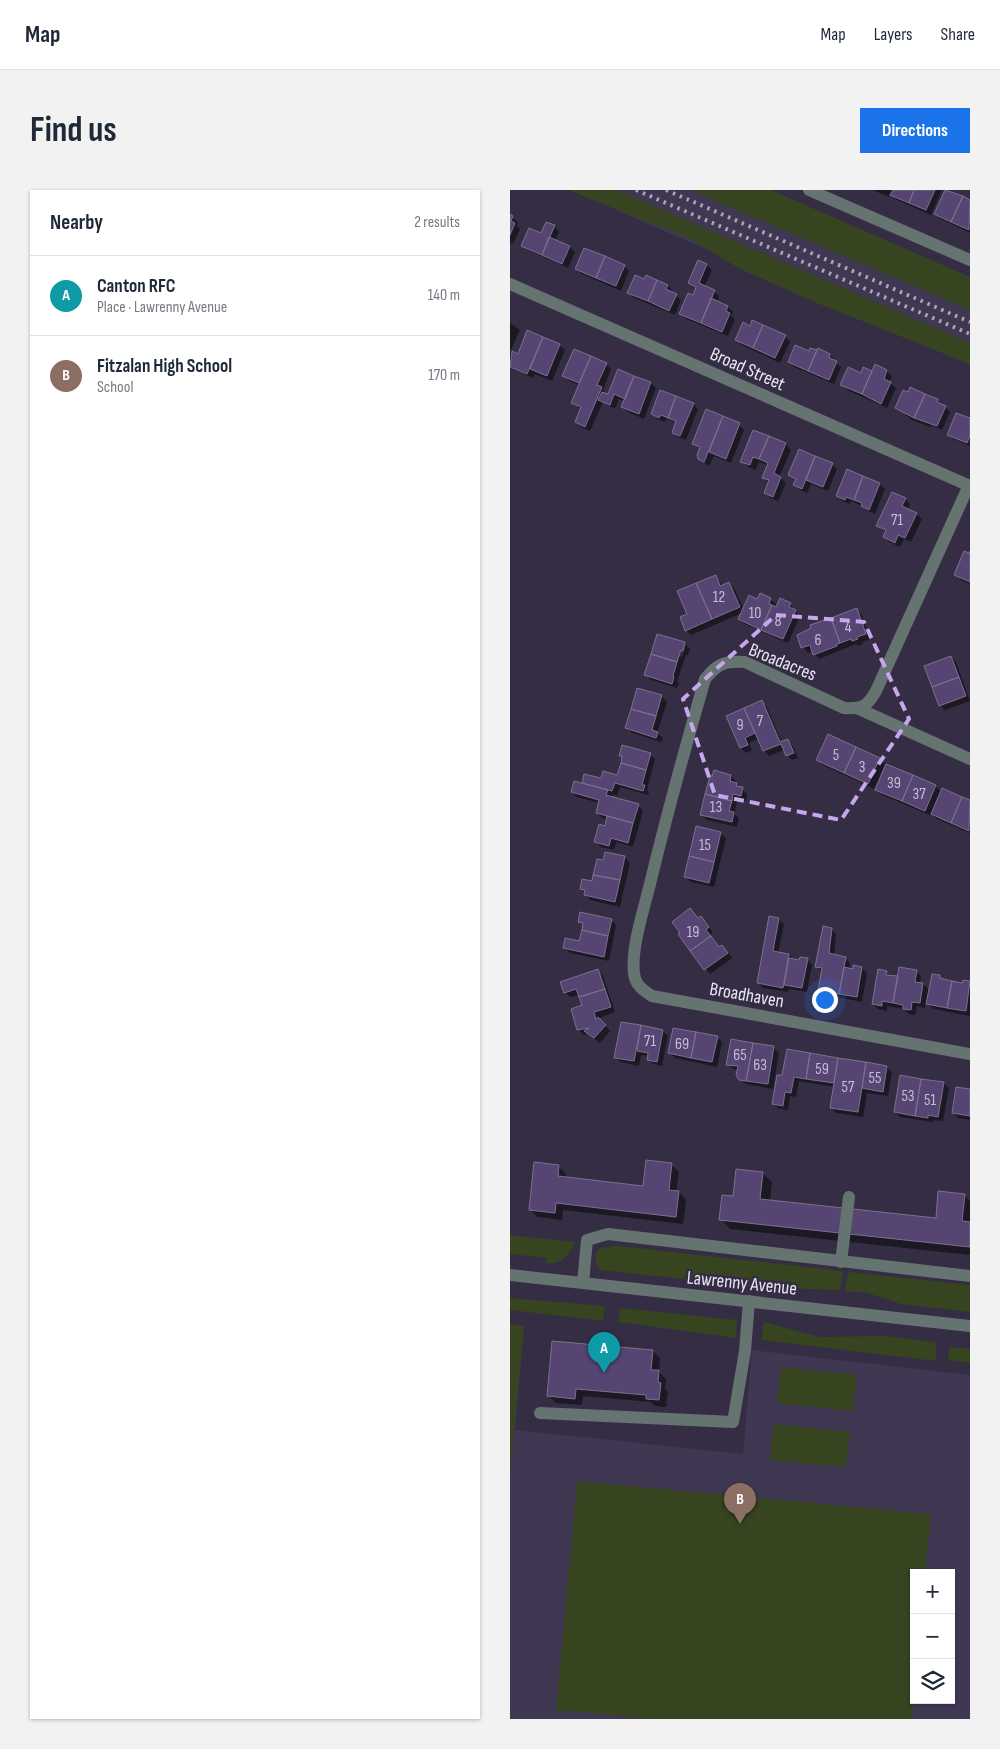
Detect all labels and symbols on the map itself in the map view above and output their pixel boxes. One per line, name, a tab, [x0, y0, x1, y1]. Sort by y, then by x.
street label: Broad Street	[706, 343, 789, 396]
house number: 71	[891, 511, 903, 530]
house number: 12	[713, 588, 725, 607]
house number: 10	[749, 604, 761, 623]
house number: 8	[774, 612, 782, 631]
house number: 4	[845, 618, 852, 637]
house number: 6	[814, 631, 822, 650]
street label: Broadacres	[745, 638, 820, 686]
house number: 7	[757, 712, 764, 731]
house number: 9	[736, 716, 744, 735]
house number: 5	[833, 746, 839, 765]
house number: 3	[859, 758, 865, 777]
house number: 39	[887, 774, 901, 793]
house number: 37	[912, 785, 926, 804]
house number: 13	[710, 798, 722, 817]
house number: 15	[699, 836, 711, 855]
house number: 19	[687, 923, 699, 942]
street label: Broadhaven	[708, 978, 786, 1013]
your location	[812, 987, 838, 1013]
house number: 71	[644, 1032, 656, 1051]
house number: 69	[675, 1035, 689, 1054]
house number: 65	[733, 1046, 747, 1065]
house number: 63	[753, 1056, 767, 1075]
house number: 59	[815, 1060, 829, 1079]
house number: 55	[869, 1069, 881, 1088]
house number: 57	[842, 1078, 855, 1097]
house number: 53	[901, 1087, 915, 1106]
house number: 51	[924, 1091, 936, 1110]
street label: Lawrenny Avenue	[686, 1266, 798, 1301]
pin: A	[588, 1332, 620, 1373]
pin: B	[724, 1483, 756, 1524]

